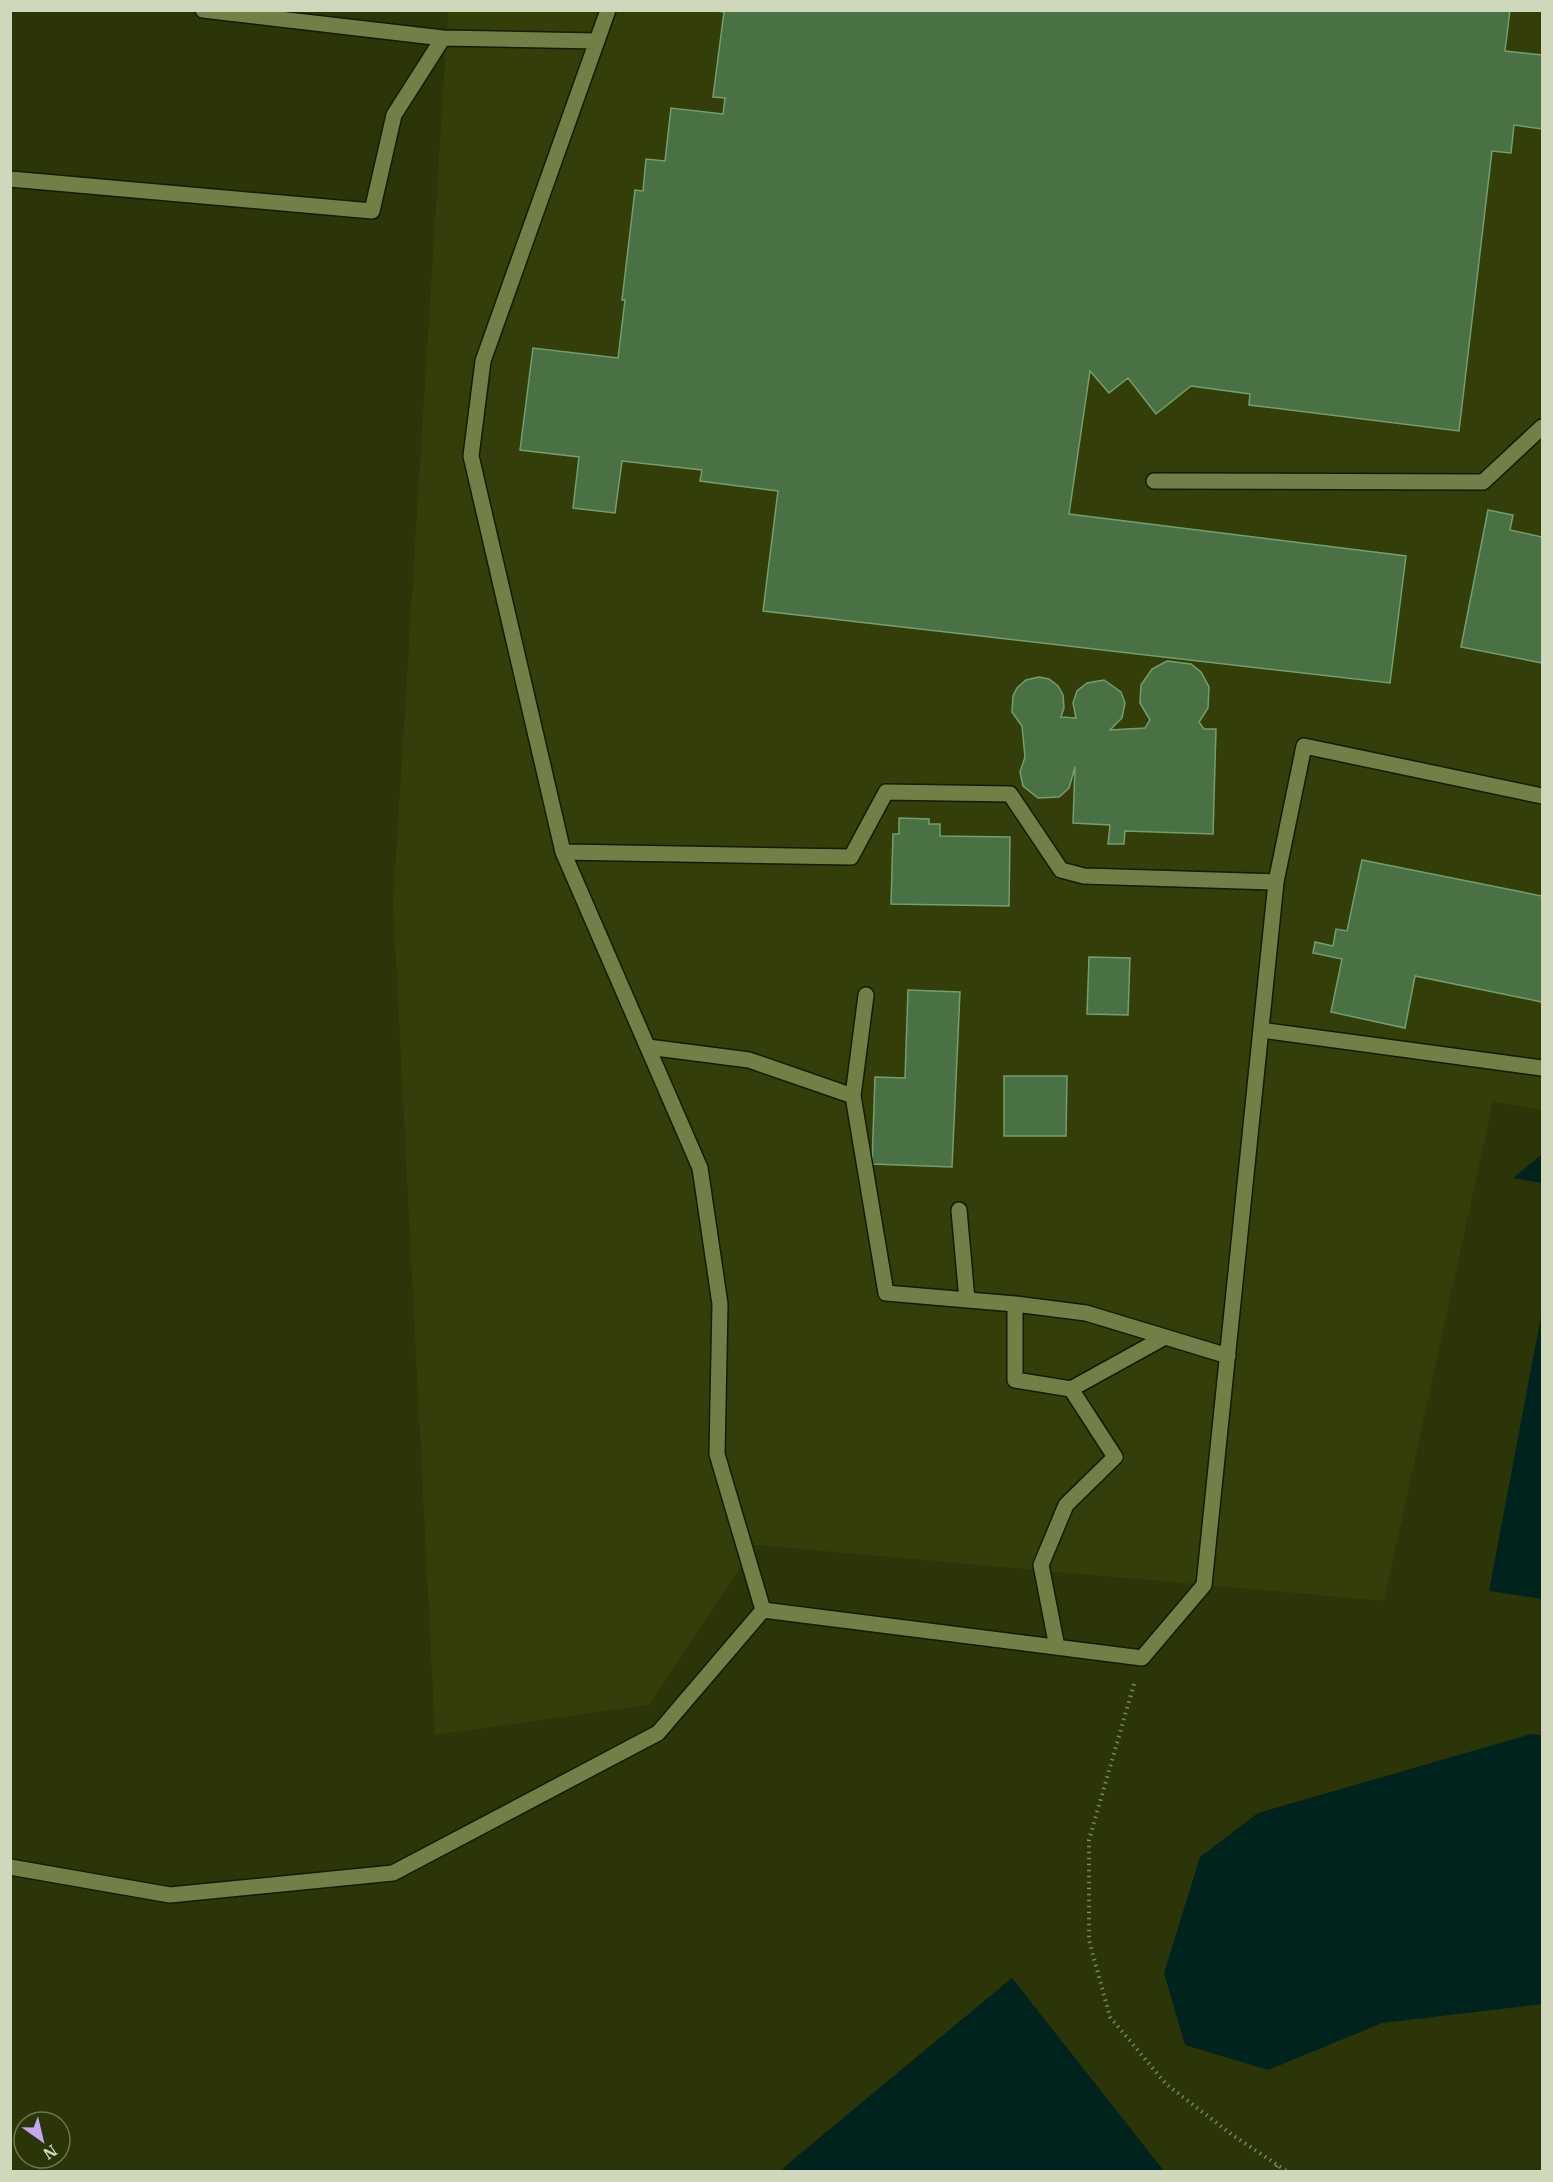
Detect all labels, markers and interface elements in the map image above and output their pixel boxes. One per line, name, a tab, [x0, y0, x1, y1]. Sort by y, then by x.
north arrow	[12, 2110, 72, 2170]
text: N	[40, 2141, 61, 2164]

